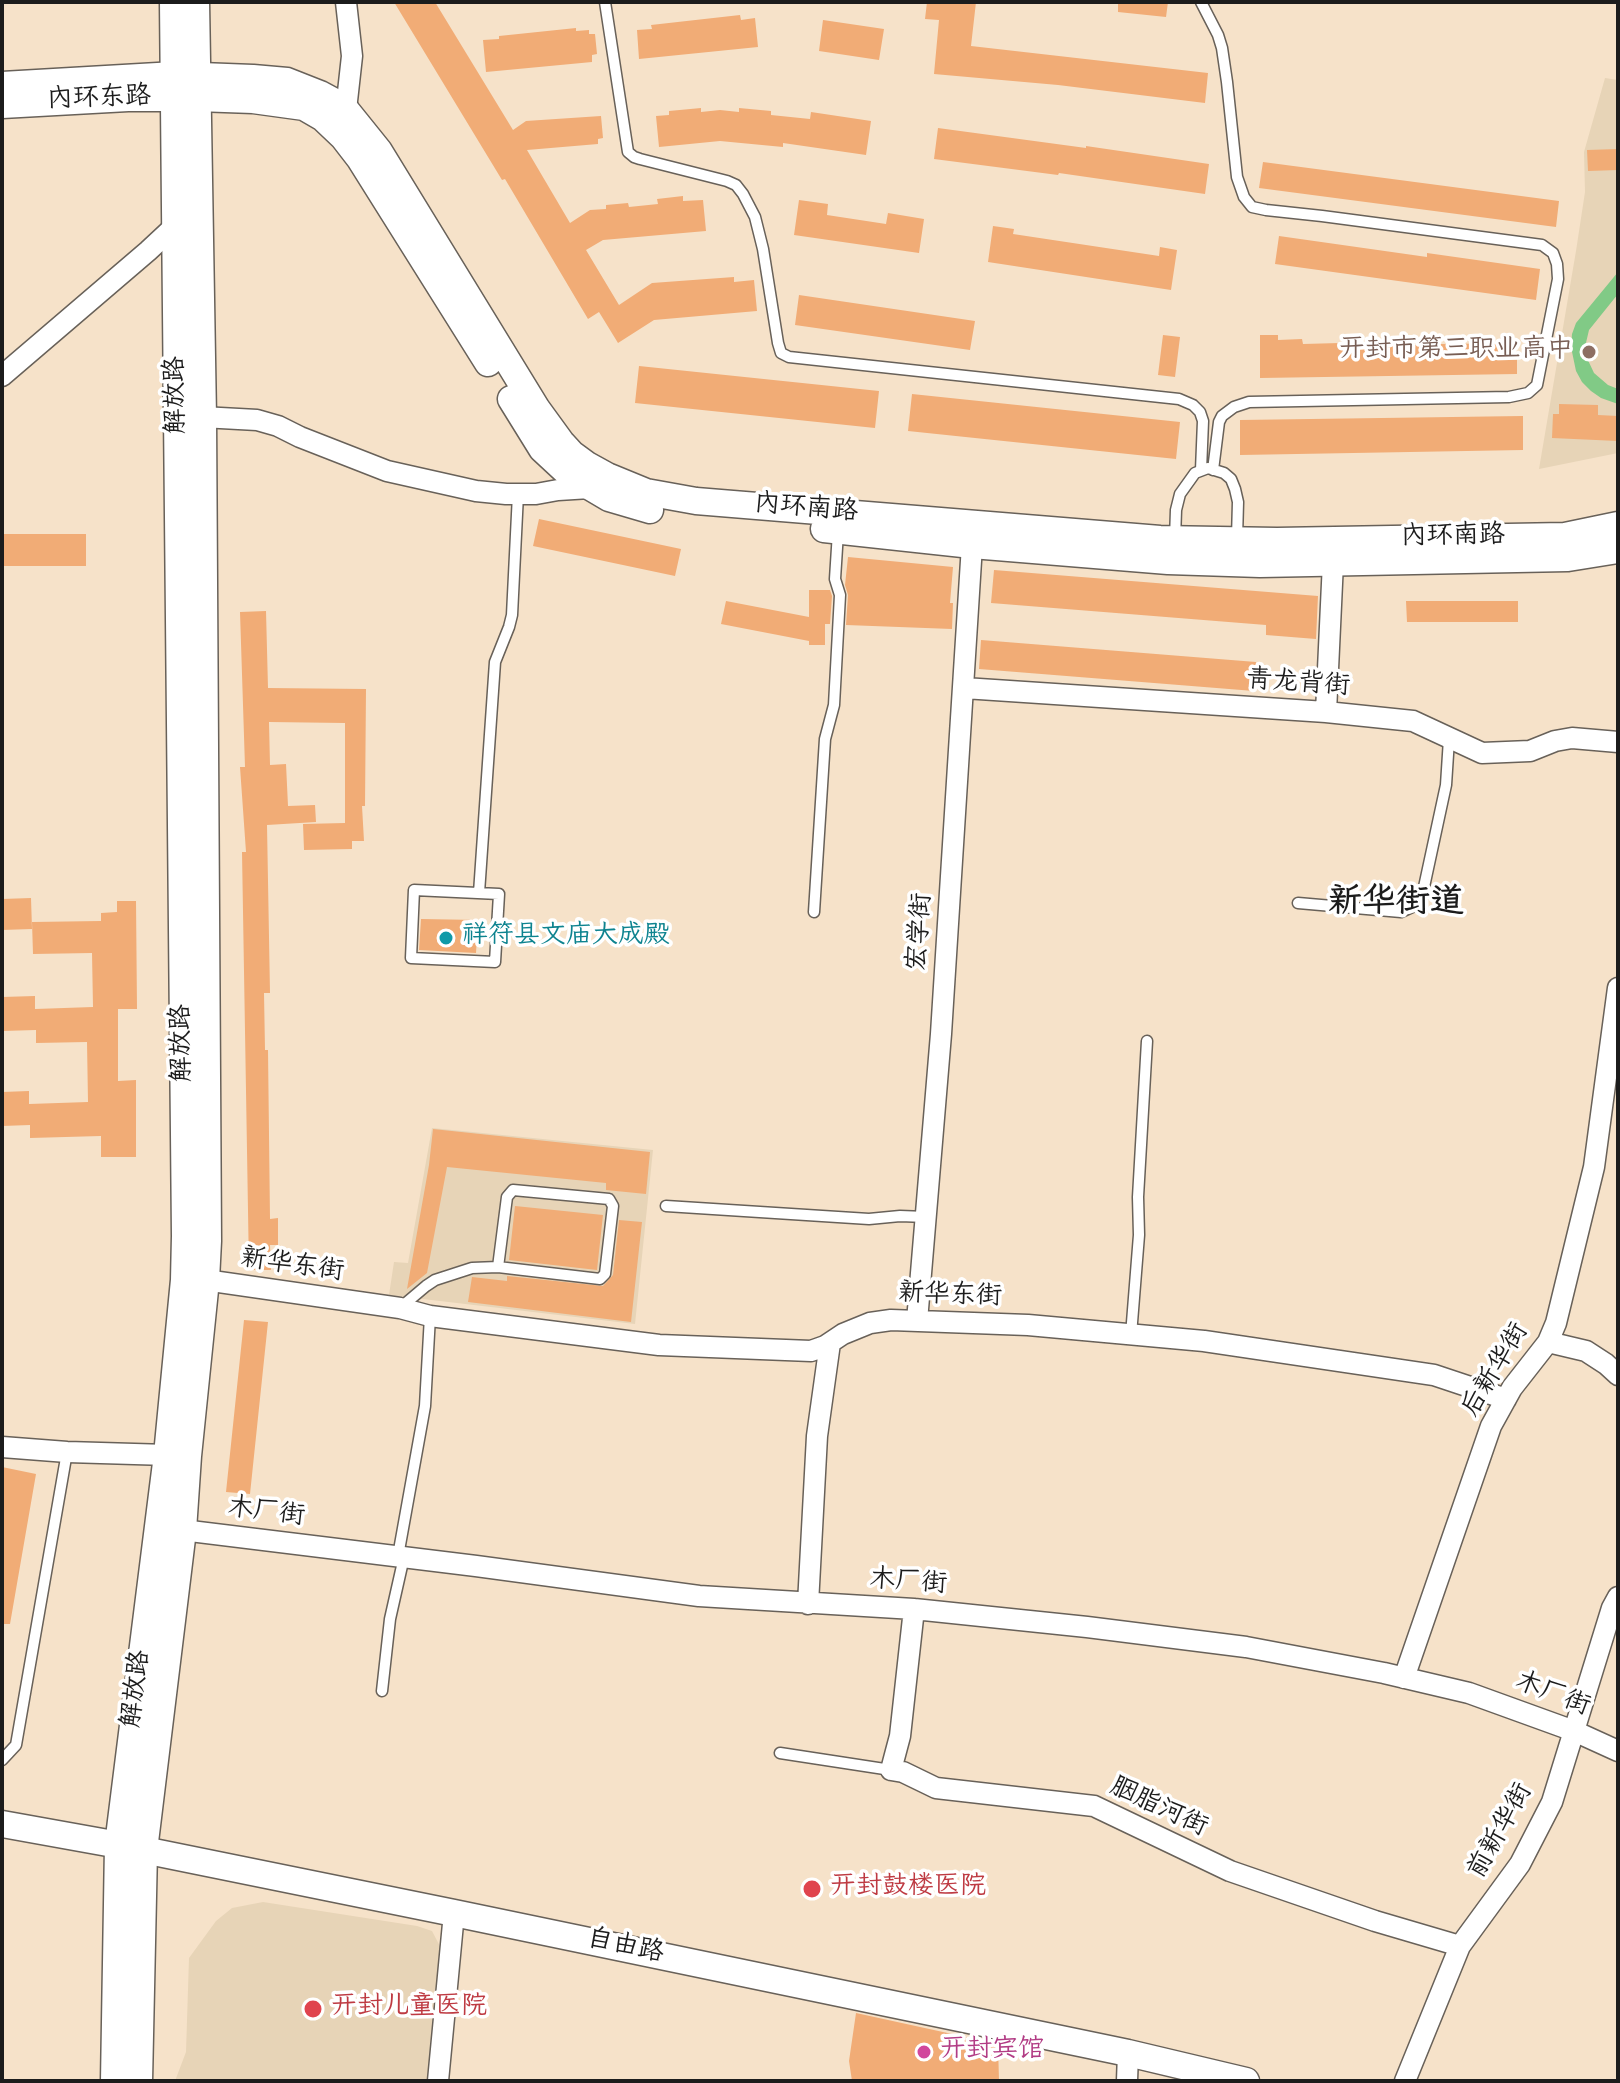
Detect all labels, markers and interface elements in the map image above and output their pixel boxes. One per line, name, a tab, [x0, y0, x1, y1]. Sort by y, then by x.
street label: 内环东路	[46, 83, 152, 117]
place label: 开封市第三职业高中	[1339, 336, 1573, 368]
marker: 开封市第三职业高中	[1580, 343, 1598, 361]
street label: 解放路	[162, 356, 194, 434]
street label: 内环南路	[753, 490, 859, 530]
street label: 内环南路	[1401, 521, 1505, 555]
street label: 青龙背街	[1245, 666, 1351, 704]
district label: 新华街道	[1328, 885, 1464, 925]
street label: 宏学街	[904, 892, 940, 972]
place label: 祥符县文庙大成殿	[462, 922, 670, 954]
marker: 祥符县文庙大成殿	[437, 929, 455, 947]
street label: 解放路	[168, 1004, 200, 1082]
street label: 新华东街	[238, 1244, 346, 1290]
street label: 新华东街	[897, 1280, 1003, 1314]
street label: 后新华街	[1457, 1318, 1537, 1424]
street label: 木厂街	[225, 1494, 307, 1534]
street label: 木厂街	[868, 1566, 948, 1602]
street label: 解放路	[118, 1648, 158, 1730]
street label: 木厂街	[1510, 1667, 1594, 1725]
street label: 胭脂河街	[1104, 1773, 1212, 1845]
street label: 前新华街	[1463, 1779, 1541, 1885]
place label: 开封鼓楼医院	[830, 1873, 986, 1905]
marker: 开封鼓楼医院	[801, 1878, 823, 1900]
street label: 自由路	[584, 1925, 666, 1971]
place label: 开封儿童医院	[331, 1993, 487, 2025]
marker: 开封儿童医院	[302, 1998, 324, 2020]
place label: 开封宾馆	[940, 2036, 1044, 2068]
marker: 开封宾馆	[915, 2043, 933, 2061]

